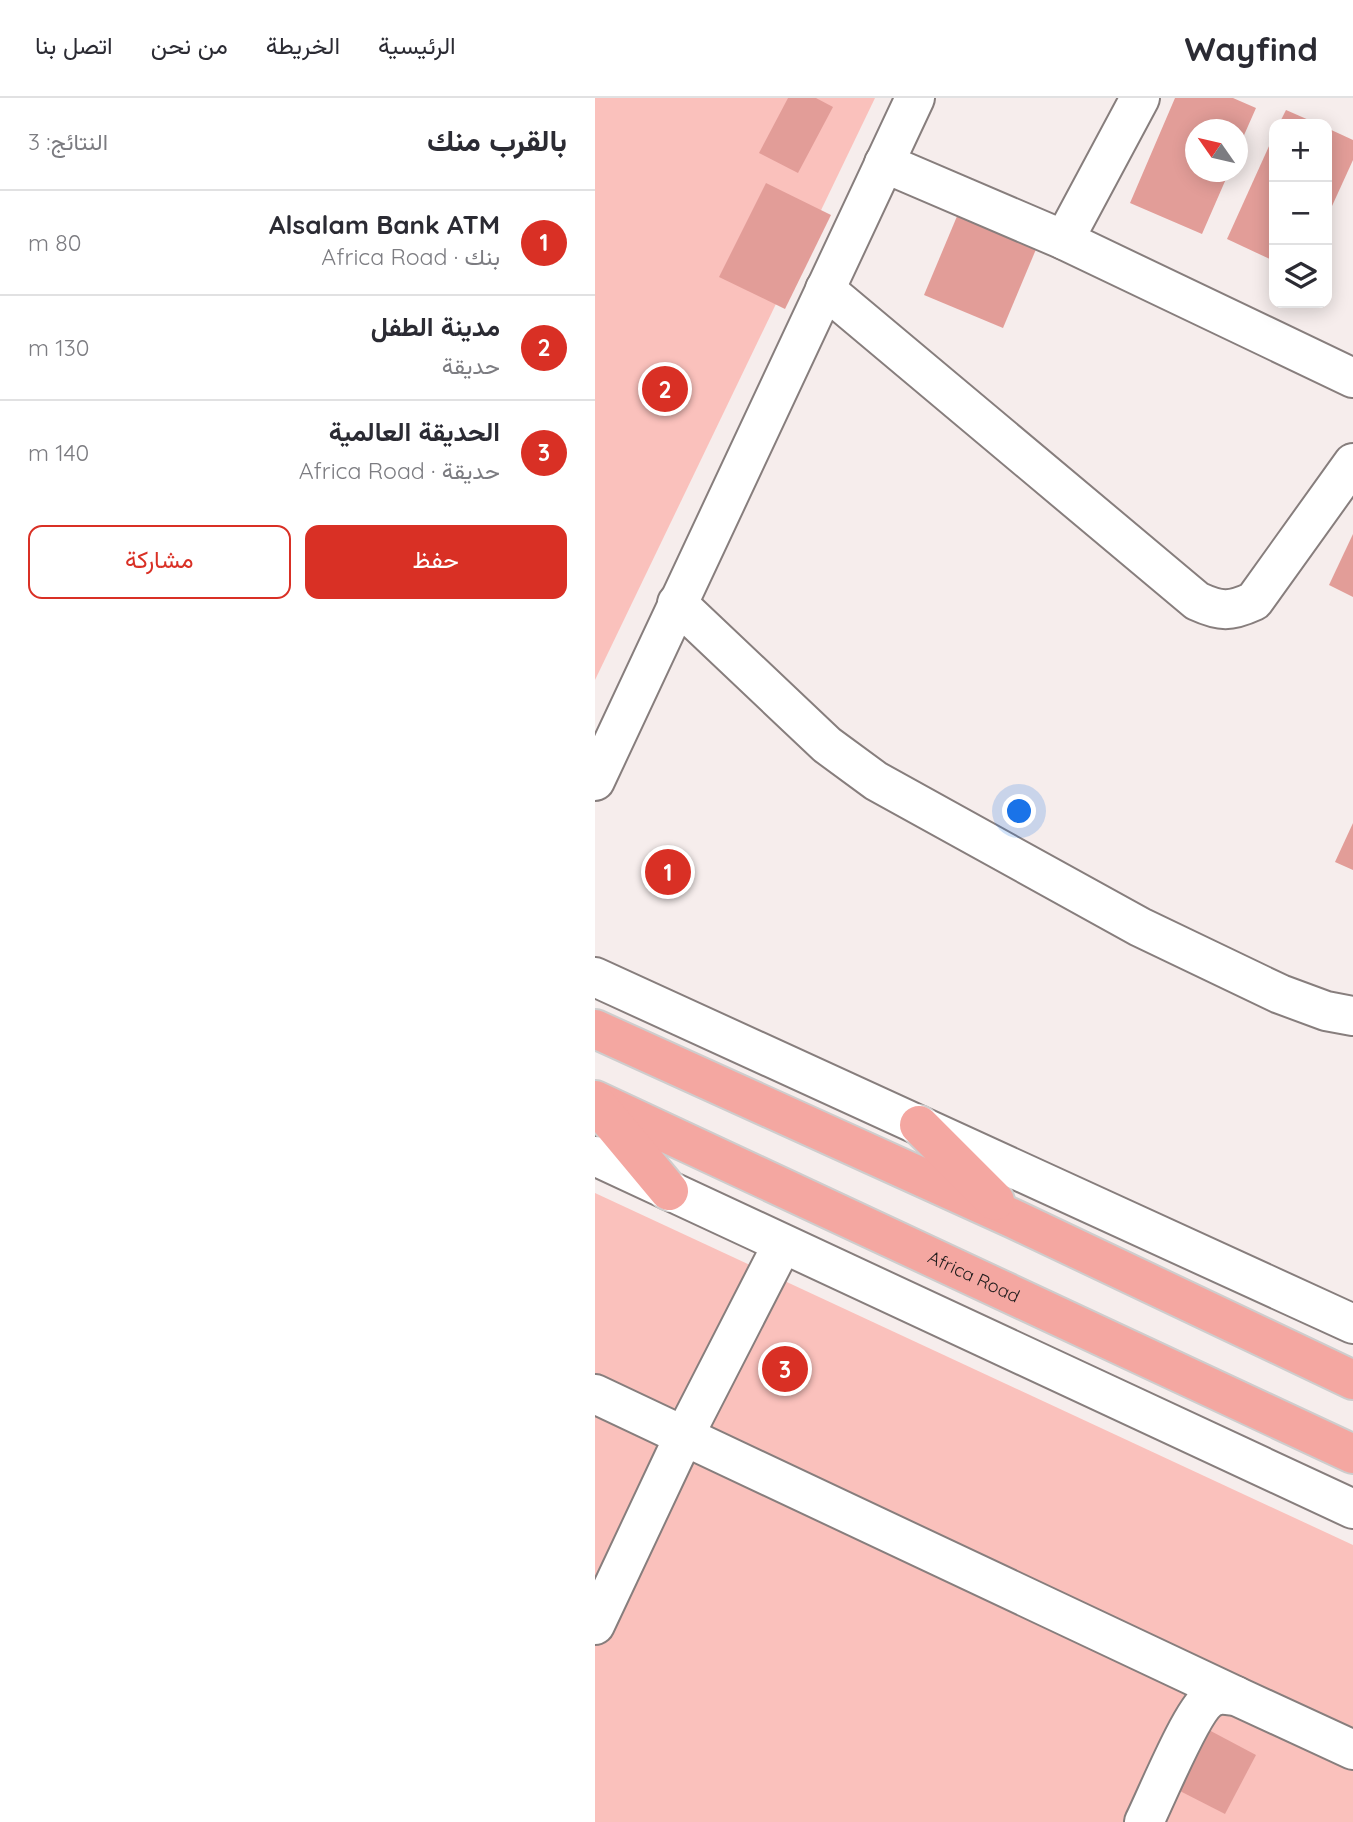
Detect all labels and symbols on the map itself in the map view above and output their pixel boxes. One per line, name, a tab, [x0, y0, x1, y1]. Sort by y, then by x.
north arrow	[1185, 119, 1248, 182]
pin: 2	[642, 363, 688, 415]
your location	[1002, 794, 1036, 828]
pin: 1	[645, 846, 691, 898]
street label: Africa Road	[924, 1245, 1024, 1308]
pin: 3	[762, 1343, 808, 1395]

